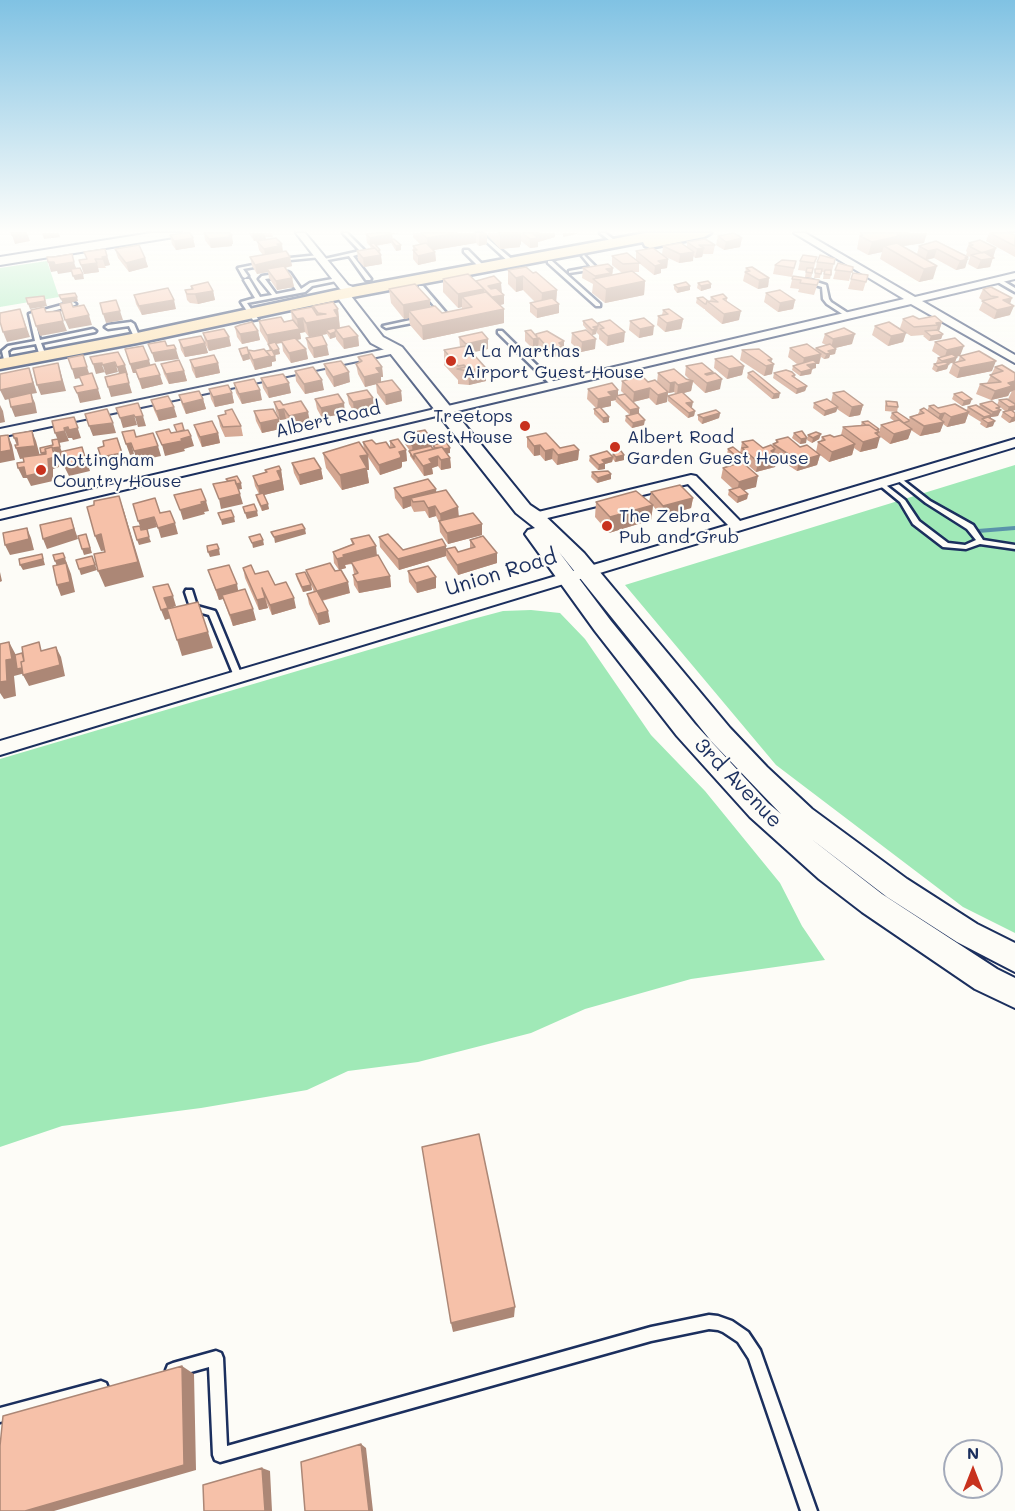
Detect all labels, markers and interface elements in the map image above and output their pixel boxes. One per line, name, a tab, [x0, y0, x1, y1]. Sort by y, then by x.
place label: A La Marthas Airport Guest House	[463, 340, 644, 382]
marker: A La Marthas Airport Guest House	[444, 354, 458, 368]
street label: Albert Road	[273, 397, 383, 443]
place label: Treetops Guest House	[403, 405, 513, 448]
marker: Treetops Guest House	[518, 419, 532, 433]
place label: Albert Road Garden Guest House	[627, 426, 809, 468]
marker: Albert Road Garden Guest House	[608, 440, 622, 454]
place label: Nottingham Country House	[53, 449, 182, 492]
marker: Nottingham Country House	[34, 463, 48, 477]
place label: The Zebra Pub and Grub	[619, 505, 739, 548]
marker: The Zebra Pub and Grub	[600, 519, 614, 533]
street label: Union Road	[442, 544, 560, 602]
street label: 3rd Avenue	[689, 733, 787, 833]
north arrow	[943, 1439, 1003, 1499]
text: N	[967, 1442, 979, 1463]

